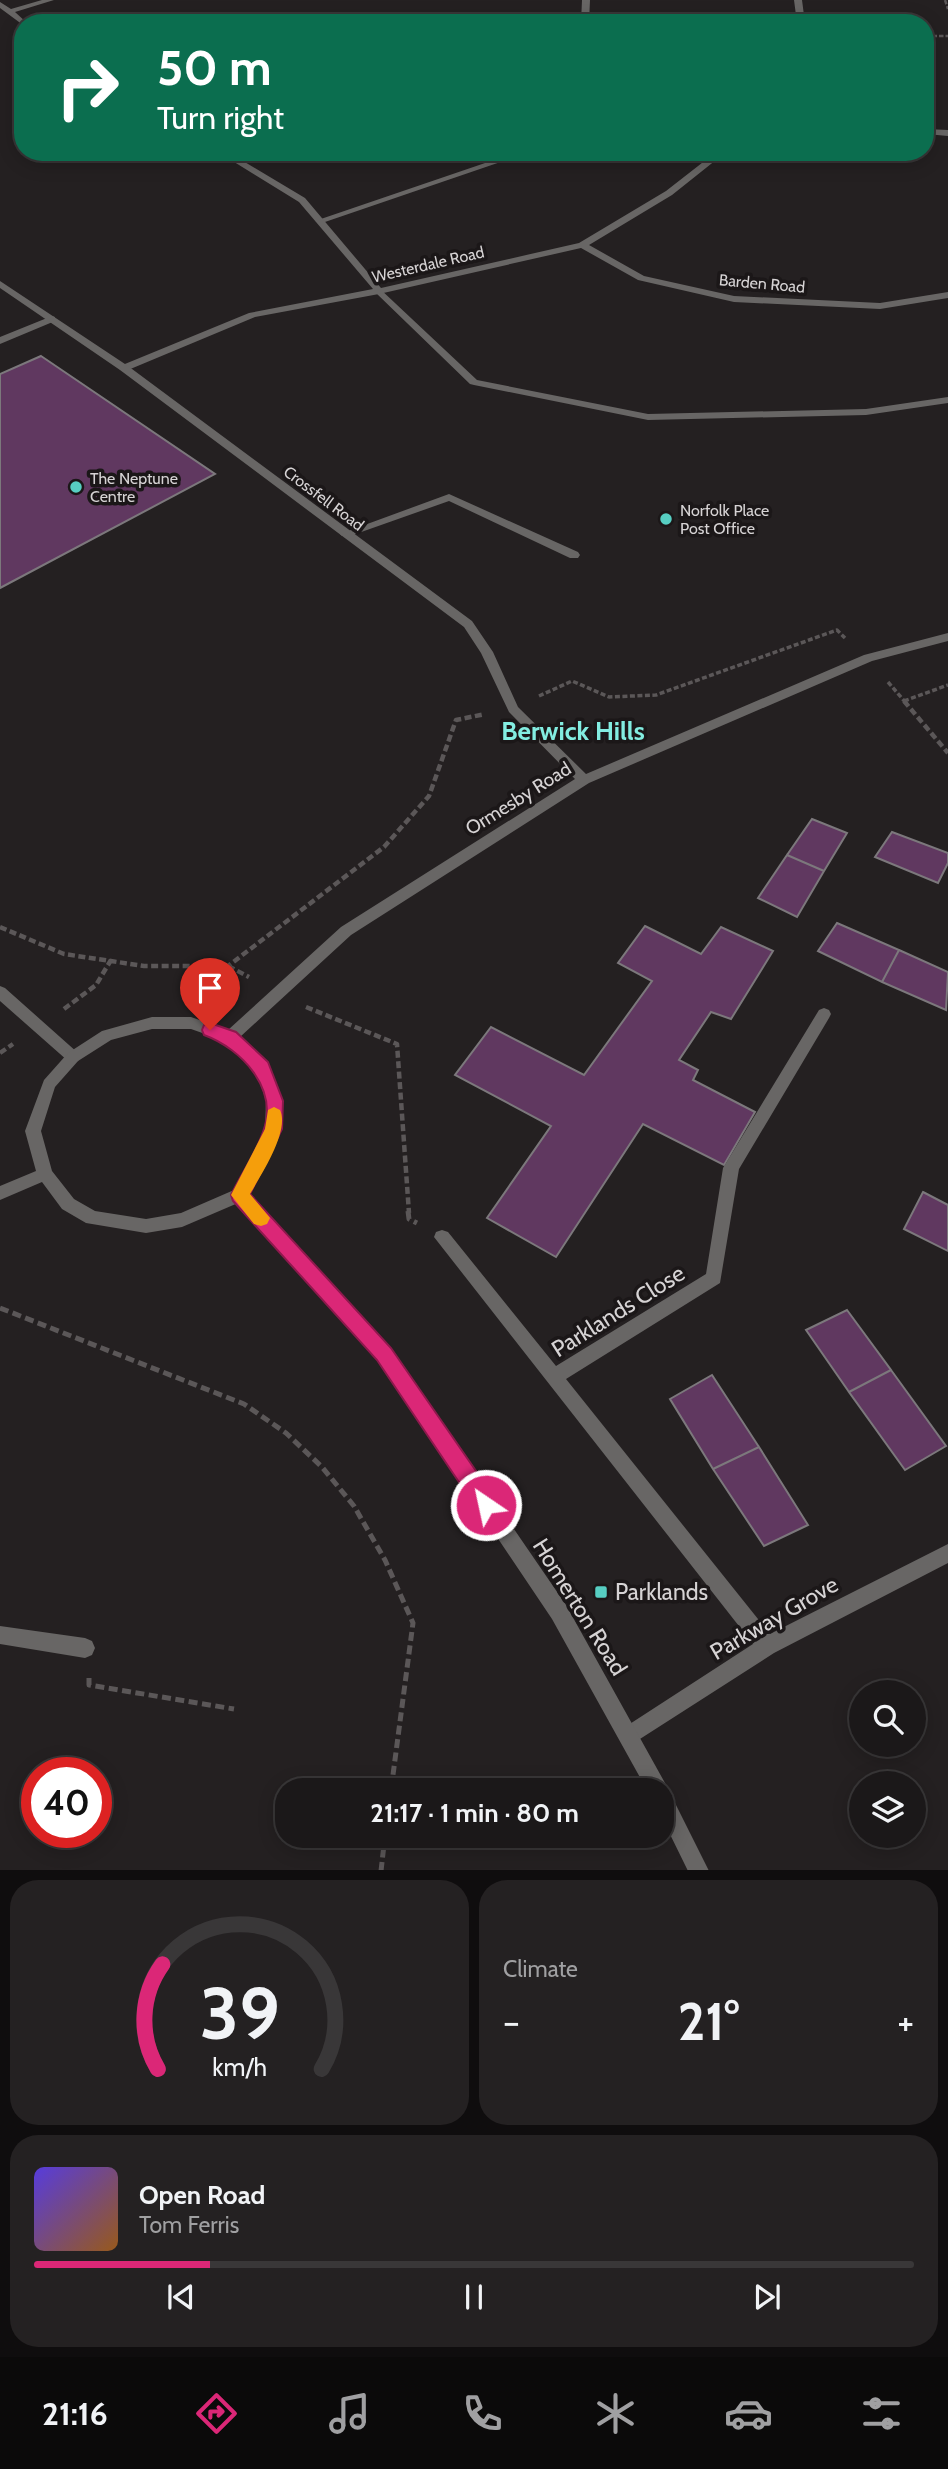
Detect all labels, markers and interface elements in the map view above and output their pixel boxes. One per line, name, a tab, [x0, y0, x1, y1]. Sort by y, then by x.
text: 50 m	[157, 38, 272, 97]
icon: right	[42, 42, 133, 133]
text: Turn right	[157, 98, 284, 137]
street label: Westerdale Road	[370, 242, 486, 287]
street label: Barden Road	[718, 270, 806, 297]
street label: Crossfell Road	[280, 462, 368, 535]
place label: The Neptune Centre	[90, 469, 178, 506]
marker: The Neptune Centre	[68, 479, 84, 495]
place label: Norfolk Place Post Office	[680, 501, 769, 538]
marker: Norfolk Place Post Office	[658, 511, 674, 527]
district label: Berwick Hills	[501, 715, 645, 747]
street label: Ormesby Road	[461, 757, 575, 840]
pin	[180, 958, 240, 1030]
icon: arrive	[191, 969, 229, 1007]
street label: Parklands Close	[546, 1259, 690, 1363]
position arrow	[449, 1468, 523, 1542]
street label: Homerton Road	[527, 1533, 633, 1681]
street label: Parkway Grove	[705, 1570, 843, 1666]
place label: Parklands	[615, 1578, 708, 1606]
marker: Parklands	[593, 1584, 609, 1600]
map controls	[849, 1680, 926, 1848]
button: search	[849, 1680, 926, 1757]
speed limit sign: 40	[21, 1757, 112, 1848]
button: layers	[849, 1771, 926, 1848]
text: 21:17 · 1 min · 80 m	[370, 1797, 579, 1829]
text: Climate	[503, 1955, 578, 1983]
text: 39	[199, 1969, 280, 2057]
text: 21°	[678, 1990, 739, 2053]
text: −	[503, 1998, 520, 2045]
text: +	[897, 1998, 914, 2045]
text: km/h	[212, 2051, 267, 2081]
text: Open Road	[139, 2179, 265, 2211]
text: Tom Ferris	[139, 2211, 239, 2239]
icon: previous	[162, 2278, 200, 2316]
icon: pause	[455, 2278, 493, 2316]
icon: next	[748, 2278, 786, 2316]
icon: directions	[192, 2389, 241, 2438]
icon: music	[325, 2389, 374, 2438]
icon: phone	[458, 2389, 507, 2438]
icon: climate	[591, 2389, 640, 2438]
icon: car	[724, 2389, 773, 2438]
icon: filters	[857, 2389, 906, 2438]
text: 21:16	[42, 2394, 108, 2433]

